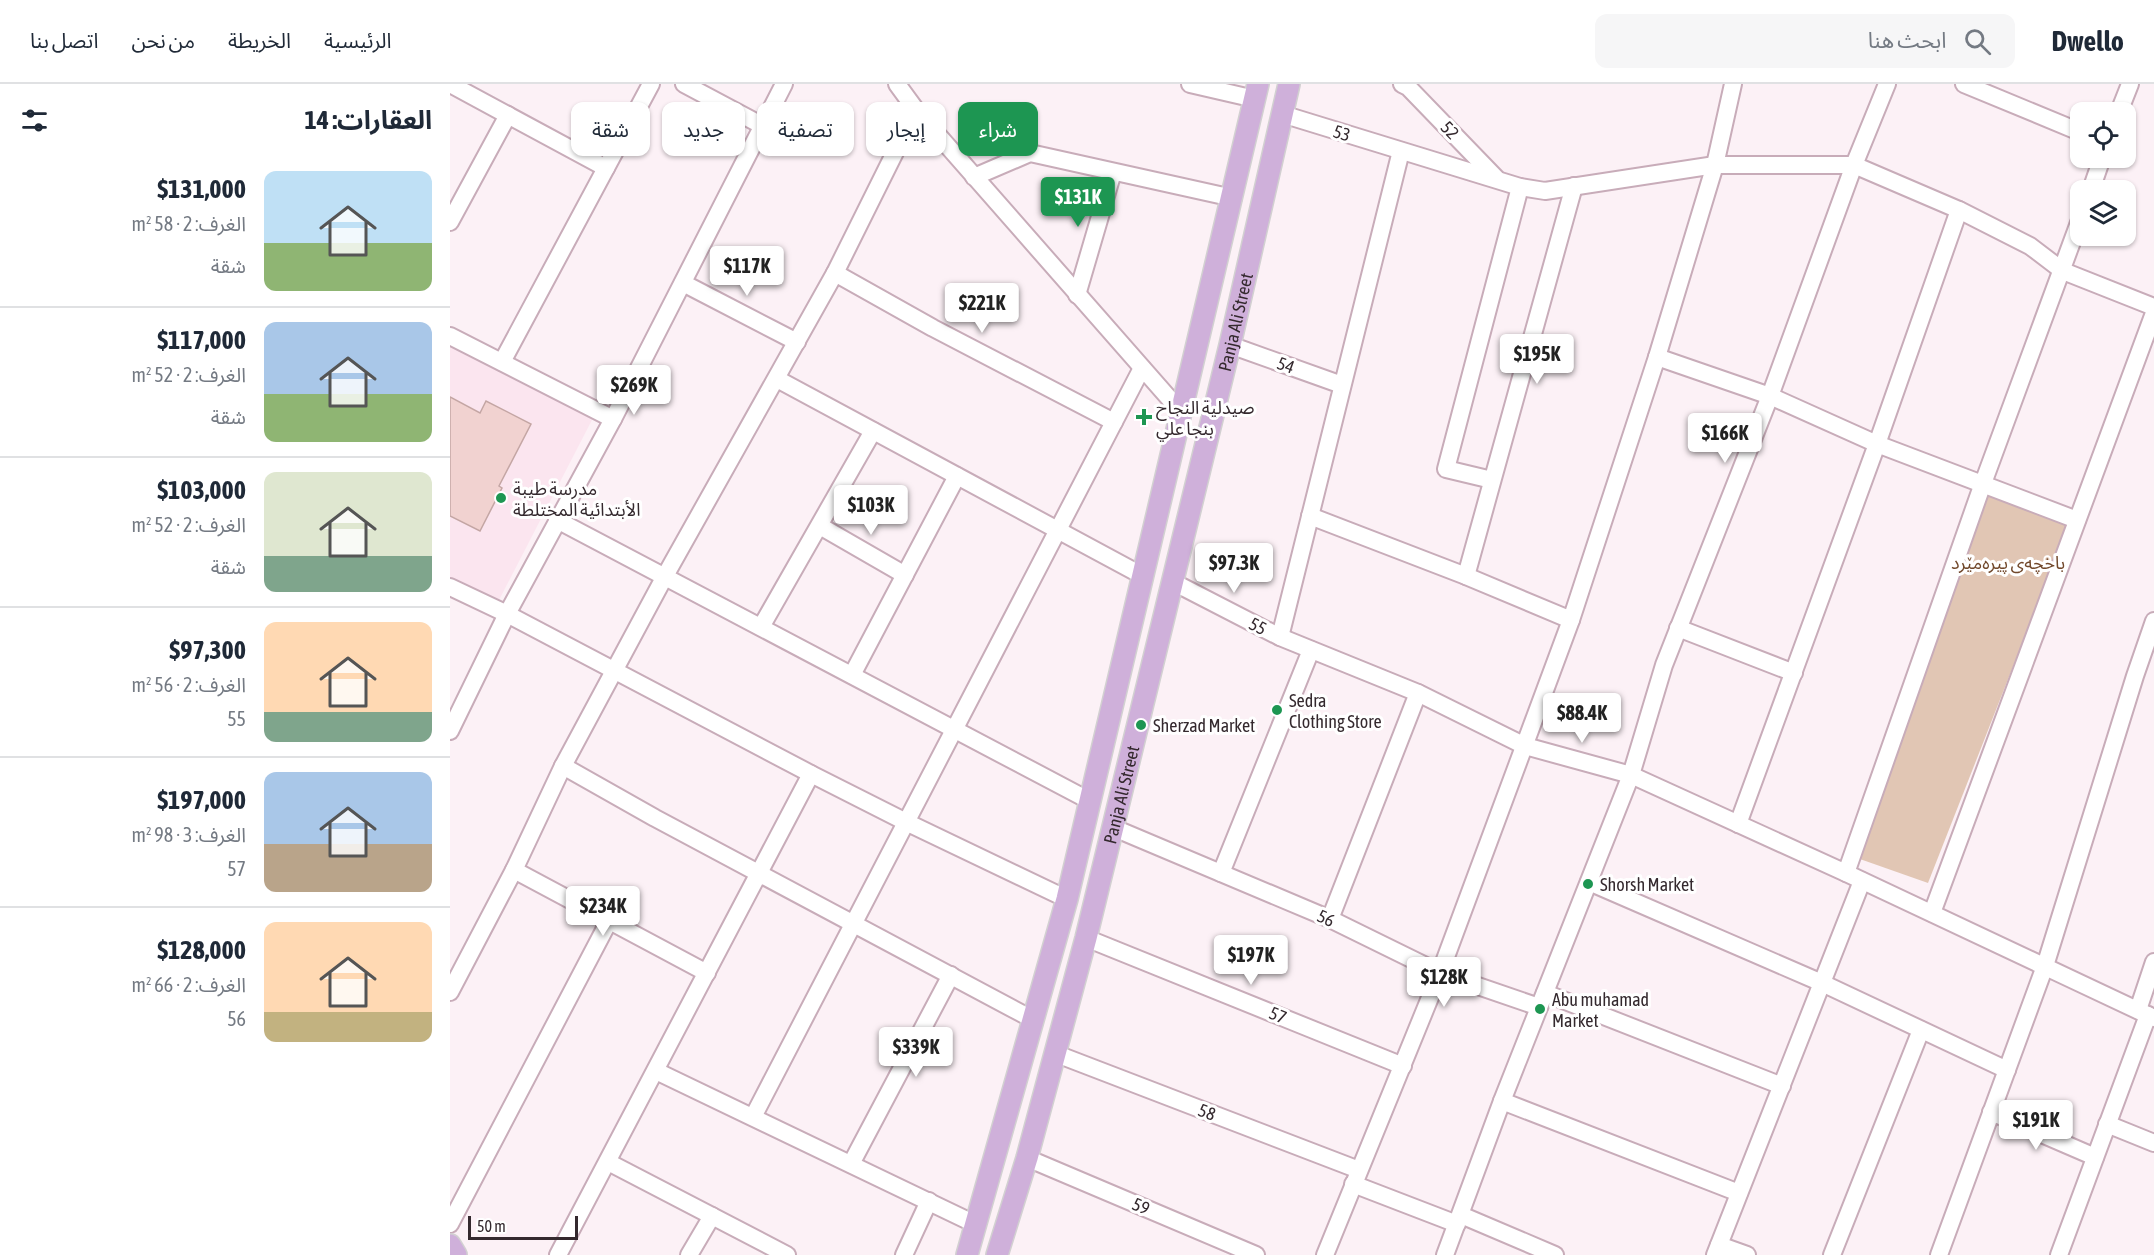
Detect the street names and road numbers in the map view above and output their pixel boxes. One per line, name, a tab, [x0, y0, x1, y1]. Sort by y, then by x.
street label: 52	[1437, 117, 1463, 143]
street label: 53	[1331, 120, 1353, 146]
street label: Panja Ali Street	[1213, 271, 1256, 373]
street label: 54	[1274, 352, 1298, 378]
street label: 55	[1246, 613, 1270, 639]
street label: Panja Ali Street	[1099, 743, 1143, 846]
street label: 56	[1314, 905, 1338, 931]
street label: 57	[1266, 1002, 1290, 1028]
street label: 58	[1195, 1099, 1219, 1125]
street label: 59	[1129, 1193, 1153, 1219]

